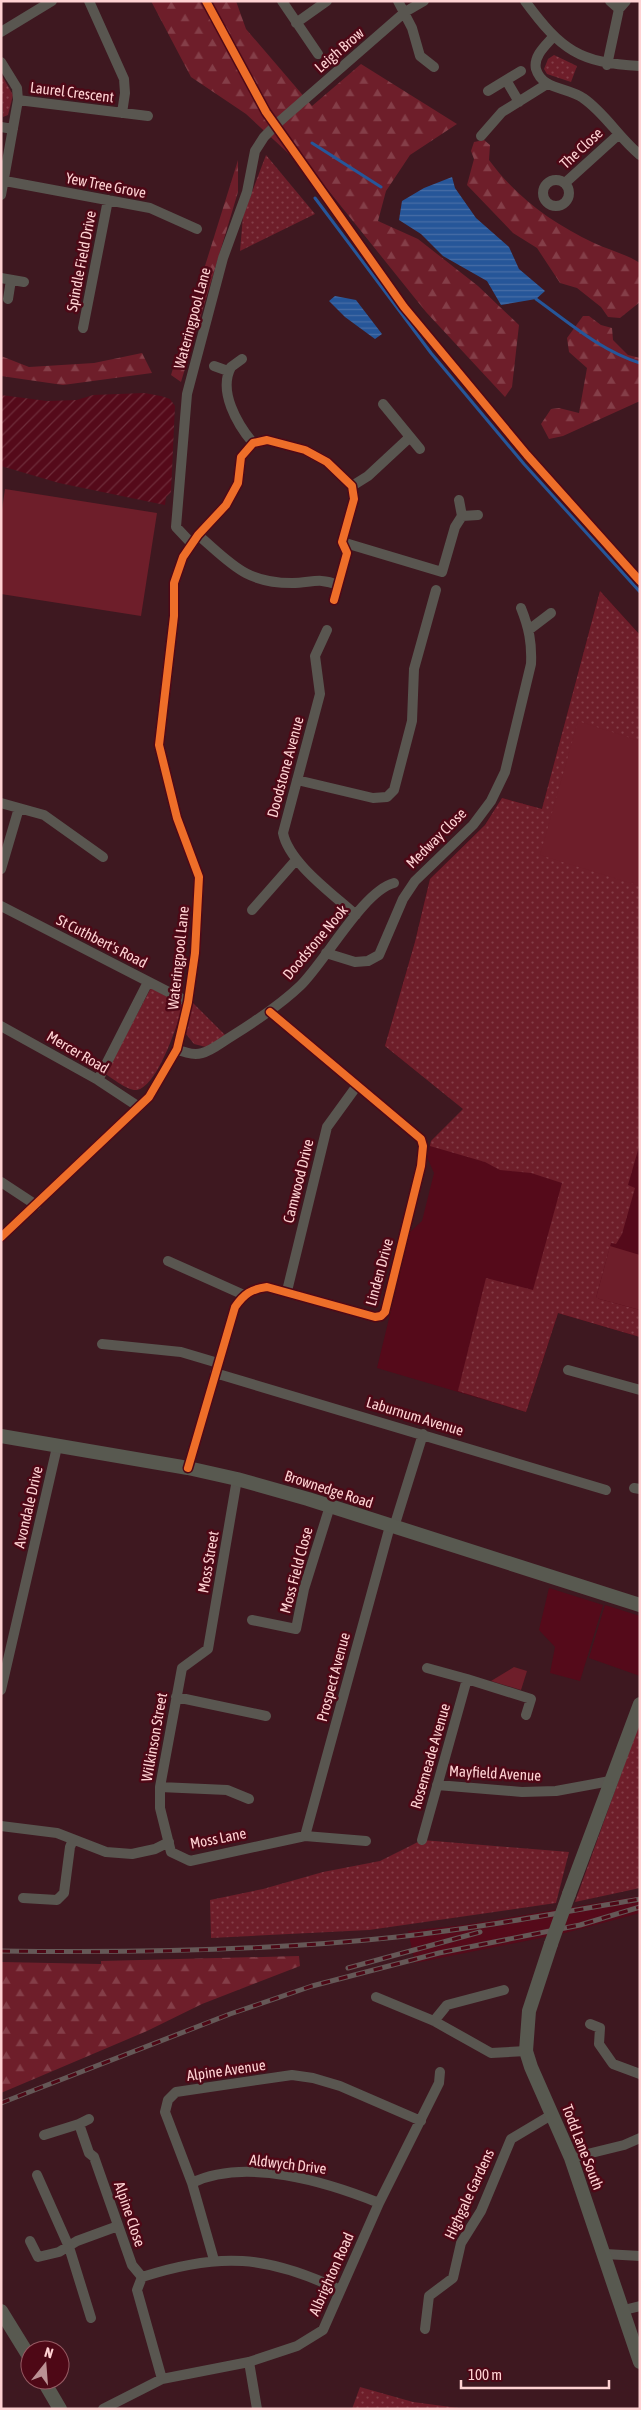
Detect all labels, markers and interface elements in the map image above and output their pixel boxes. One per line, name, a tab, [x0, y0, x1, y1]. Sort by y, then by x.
street label: Leigh Brow	[311, 24, 367, 76]
street label: Laurel Crescent	[29, 78, 115, 106]
street label: The Close	[556, 124, 606, 172]
street label: Yew Tree Grove	[64, 169, 148, 201]
street label: Spindle Field Drive	[63, 209, 99, 313]
street label: Wateringpool Lane	[170, 265, 214, 370]
street label: Doodstone Avenue	[263, 714, 307, 819]
street label: Medway Close	[403, 804, 470, 871]
street label: Doodstone Nook	[279, 901, 351, 983]
street label: Wateringpool Lane	[164, 905, 192, 1011]
street label: St Cuthbert's Road	[54, 911, 150, 971]
street label: Mercer Road	[44, 1027, 112, 1077]
street label: Camwood Drive	[279, 1137, 317, 1225]
street label: Linden Drive	[362, 1236, 396, 1307]
street label: Laburnum Avenue	[364, 1393, 466, 1439]
street label: Avondale Drive	[10, 1464, 46, 1550]
street label: Brownedge Road	[283, 1467, 375, 1511]
street label: Moss Field Close	[276, 1525, 316, 1615]
street label: Moss Street	[194, 1530, 222, 1594]
street label: Prospect Avenue	[313, 1630, 353, 1723]
street label: Wilkinson Street	[138, 1691, 170, 1783]
street label: Rosemeade Avenue	[407, 1701, 453, 1811]
street label: Mayfield Avenue	[449, 1762, 542, 1784]
street label: Moss Lane	[189, 1824, 248, 1852]
street label: Alpine Avenue	[185, 2056, 267, 2084]
street label: Todd Lane South	[559, 2102, 607, 2192]
street label: Highgale Gardens	[441, 2146, 497, 2242]
street label: Aldwych Drive	[249, 2151, 328, 2177]
street label: Alpine Close	[111, 2179, 149, 2249]
street label: Albrighton Road	[305, 2230, 357, 2318]
north arrow	[20, 2340, 70, 2390]
text: N	[43, 2344, 55, 2361]
scale bar	[461, 2358, 608, 2390]
text: 100 m	[468, 2366, 502, 2383]

